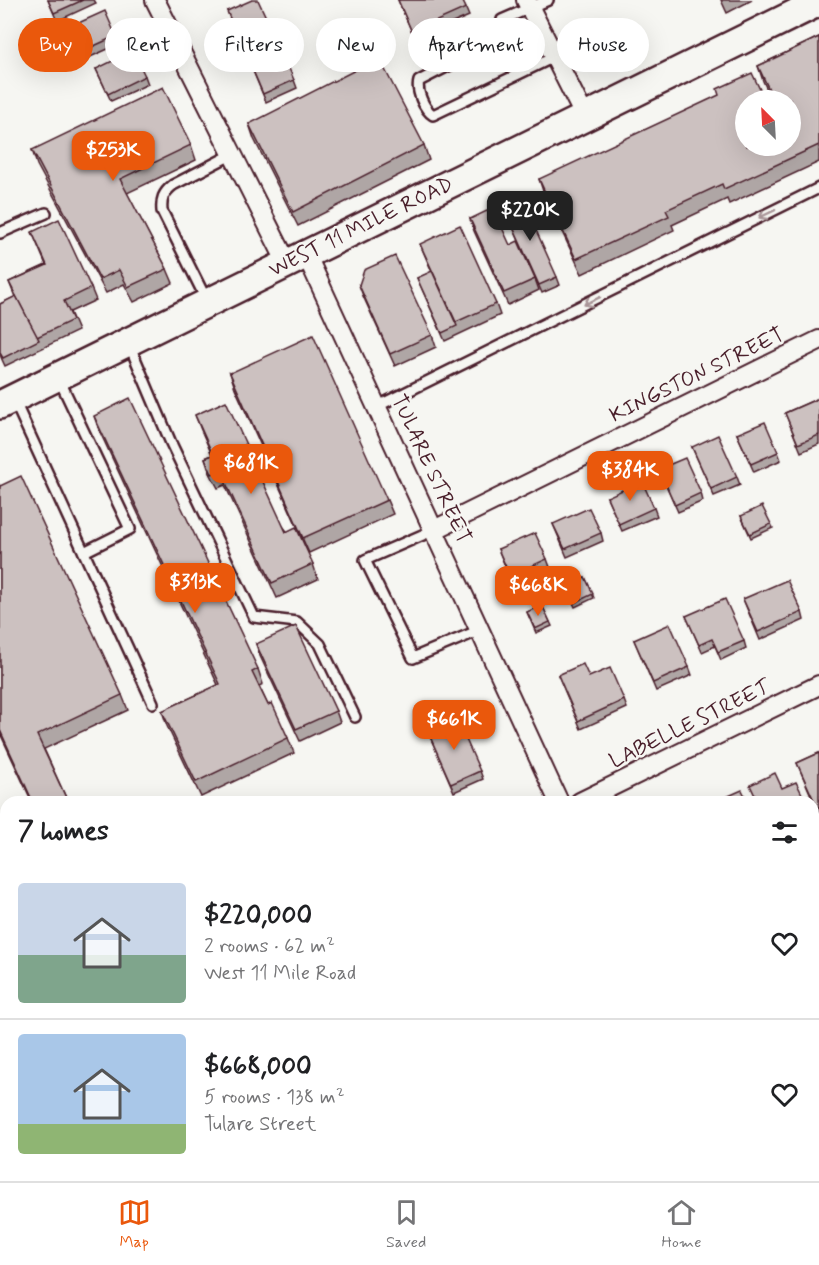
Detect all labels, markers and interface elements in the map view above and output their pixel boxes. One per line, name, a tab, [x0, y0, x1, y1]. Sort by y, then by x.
chip: Buy	[18, 18, 93, 72]
chip: Rent	[105, 18, 192, 72]
chip: Filters	[204, 18, 304, 72]
chip: New	[316, 18, 396, 72]
chip: Apartment	[408, 18, 545, 72]
chip: House	[557, 18, 649, 72]
north arrow	[735, 90, 801, 156]
map controls	[735, 90, 801, 156]
pin: $253K	[71, 131, 155, 182]
text: $253K	[86, 137, 140, 164]
street label: WEST 11 MILE ROAD	[264, 170, 458, 284]
pin: $220K	[488, 191, 572, 242]
text: $220K	[501, 197, 559, 224]
one-way arrow	[758, 209, 776, 221]
one-way arrow	[583, 295, 601, 307]
street label: KINGSTON STREET	[605, 321, 789, 429]
street label: TULARE STREET	[384, 390, 478, 548]
pin: $681K	[209, 444, 293, 495]
text: $681K	[224, 450, 278, 477]
pin: $384K	[588, 451, 672, 502]
text: $384K	[601, 457, 659, 484]
pin: $313K	[153, 563, 237, 614]
pin: $668K	[496, 566, 580, 617]
text: $313K	[169, 569, 221, 596]
text: $668K	[509, 572, 567, 599]
street label: LABELLE STREET	[605, 673, 776, 775]
pin: $661K	[412, 700, 496, 751]
text: $661K	[427, 706, 481, 733]
text: 7 homes	[18, 815, 109, 849]
icon: filters	[768, 816, 801, 849]
text: $220,000	[204, 899, 312, 933]
icon: home	[66, 907, 138, 979]
icon: heart	[768, 927, 801, 960]
text: 2 rooms · 62 m²	[204, 933, 335, 960]
text: West 11 Mile Road	[204, 960, 356, 987]
text: $668,000	[204, 1050, 312, 1084]
icon: home	[66, 1058, 138, 1130]
icon: heart	[768, 1078, 801, 1111]
text: 5 rooms · 138 m²	[204, 1084, 345, 1111]
text: Tulare Street	[204, 1111, 316, 1138]
tab: Map	[118, 1196, 151, 1253]
tab: Saved	[386, 1196, 426, 1253]
tab: Home	[662, 1196, 701, 1253]

